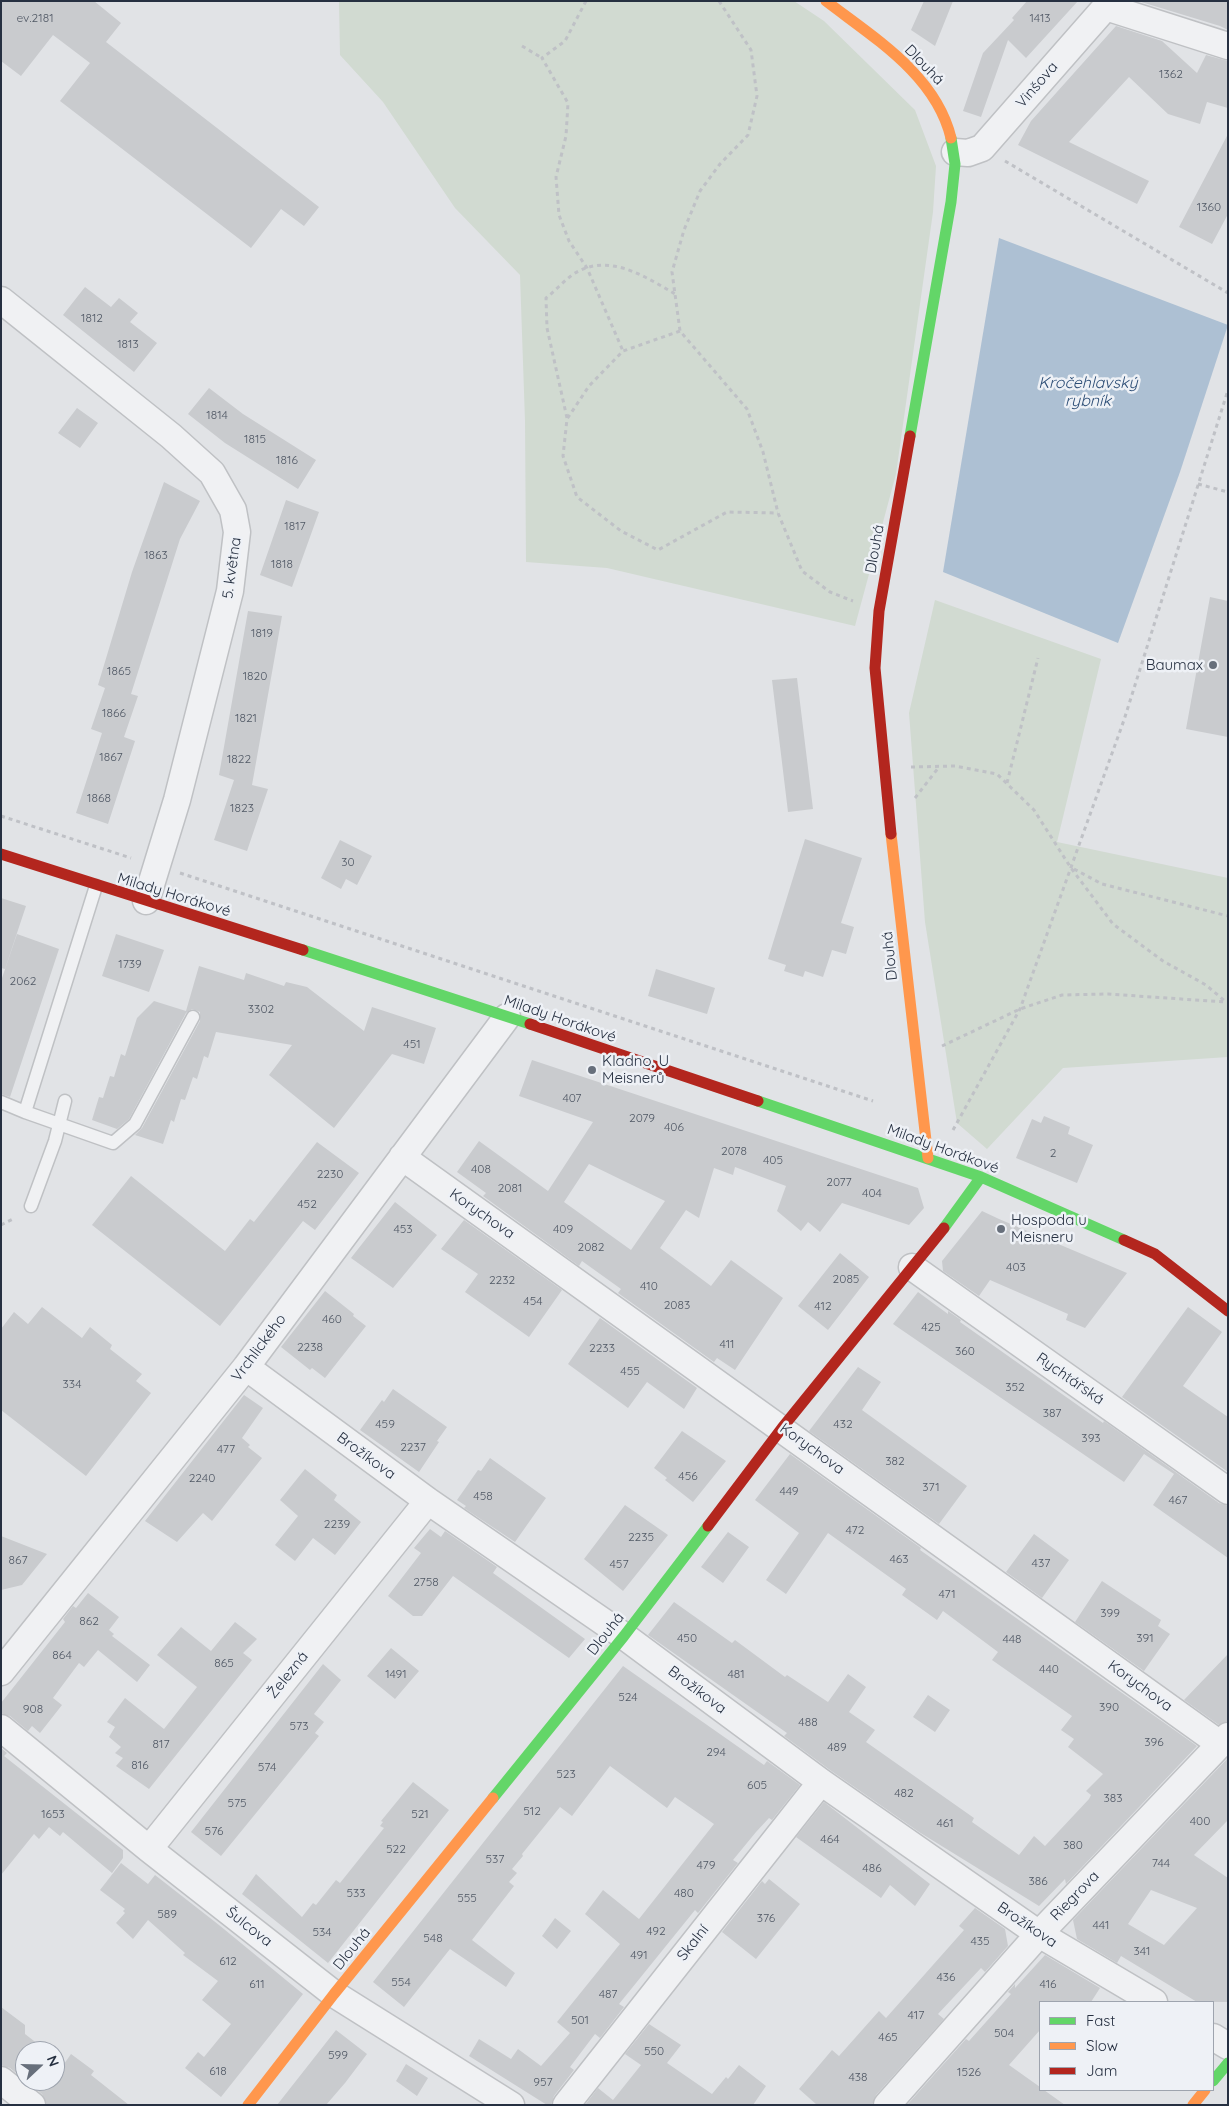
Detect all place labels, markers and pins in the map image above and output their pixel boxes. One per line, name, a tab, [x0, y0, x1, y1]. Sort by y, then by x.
place label: Baumax	[1146, 656, 1203, 674]
marker: Baumax	[1207, 659, 1219, 671]
place label: Kladno, U Meisnerů	[602, 1052, 669, 1087]
marker: Kladno, U Meisnerů	[586, 1064, 598, 1076]
place label: Hospoda u Meisneru	[1011, 1211, 1087, 1246]
marker: Hospoda u Meisneru	[995, 1223, 1007, 1235]

